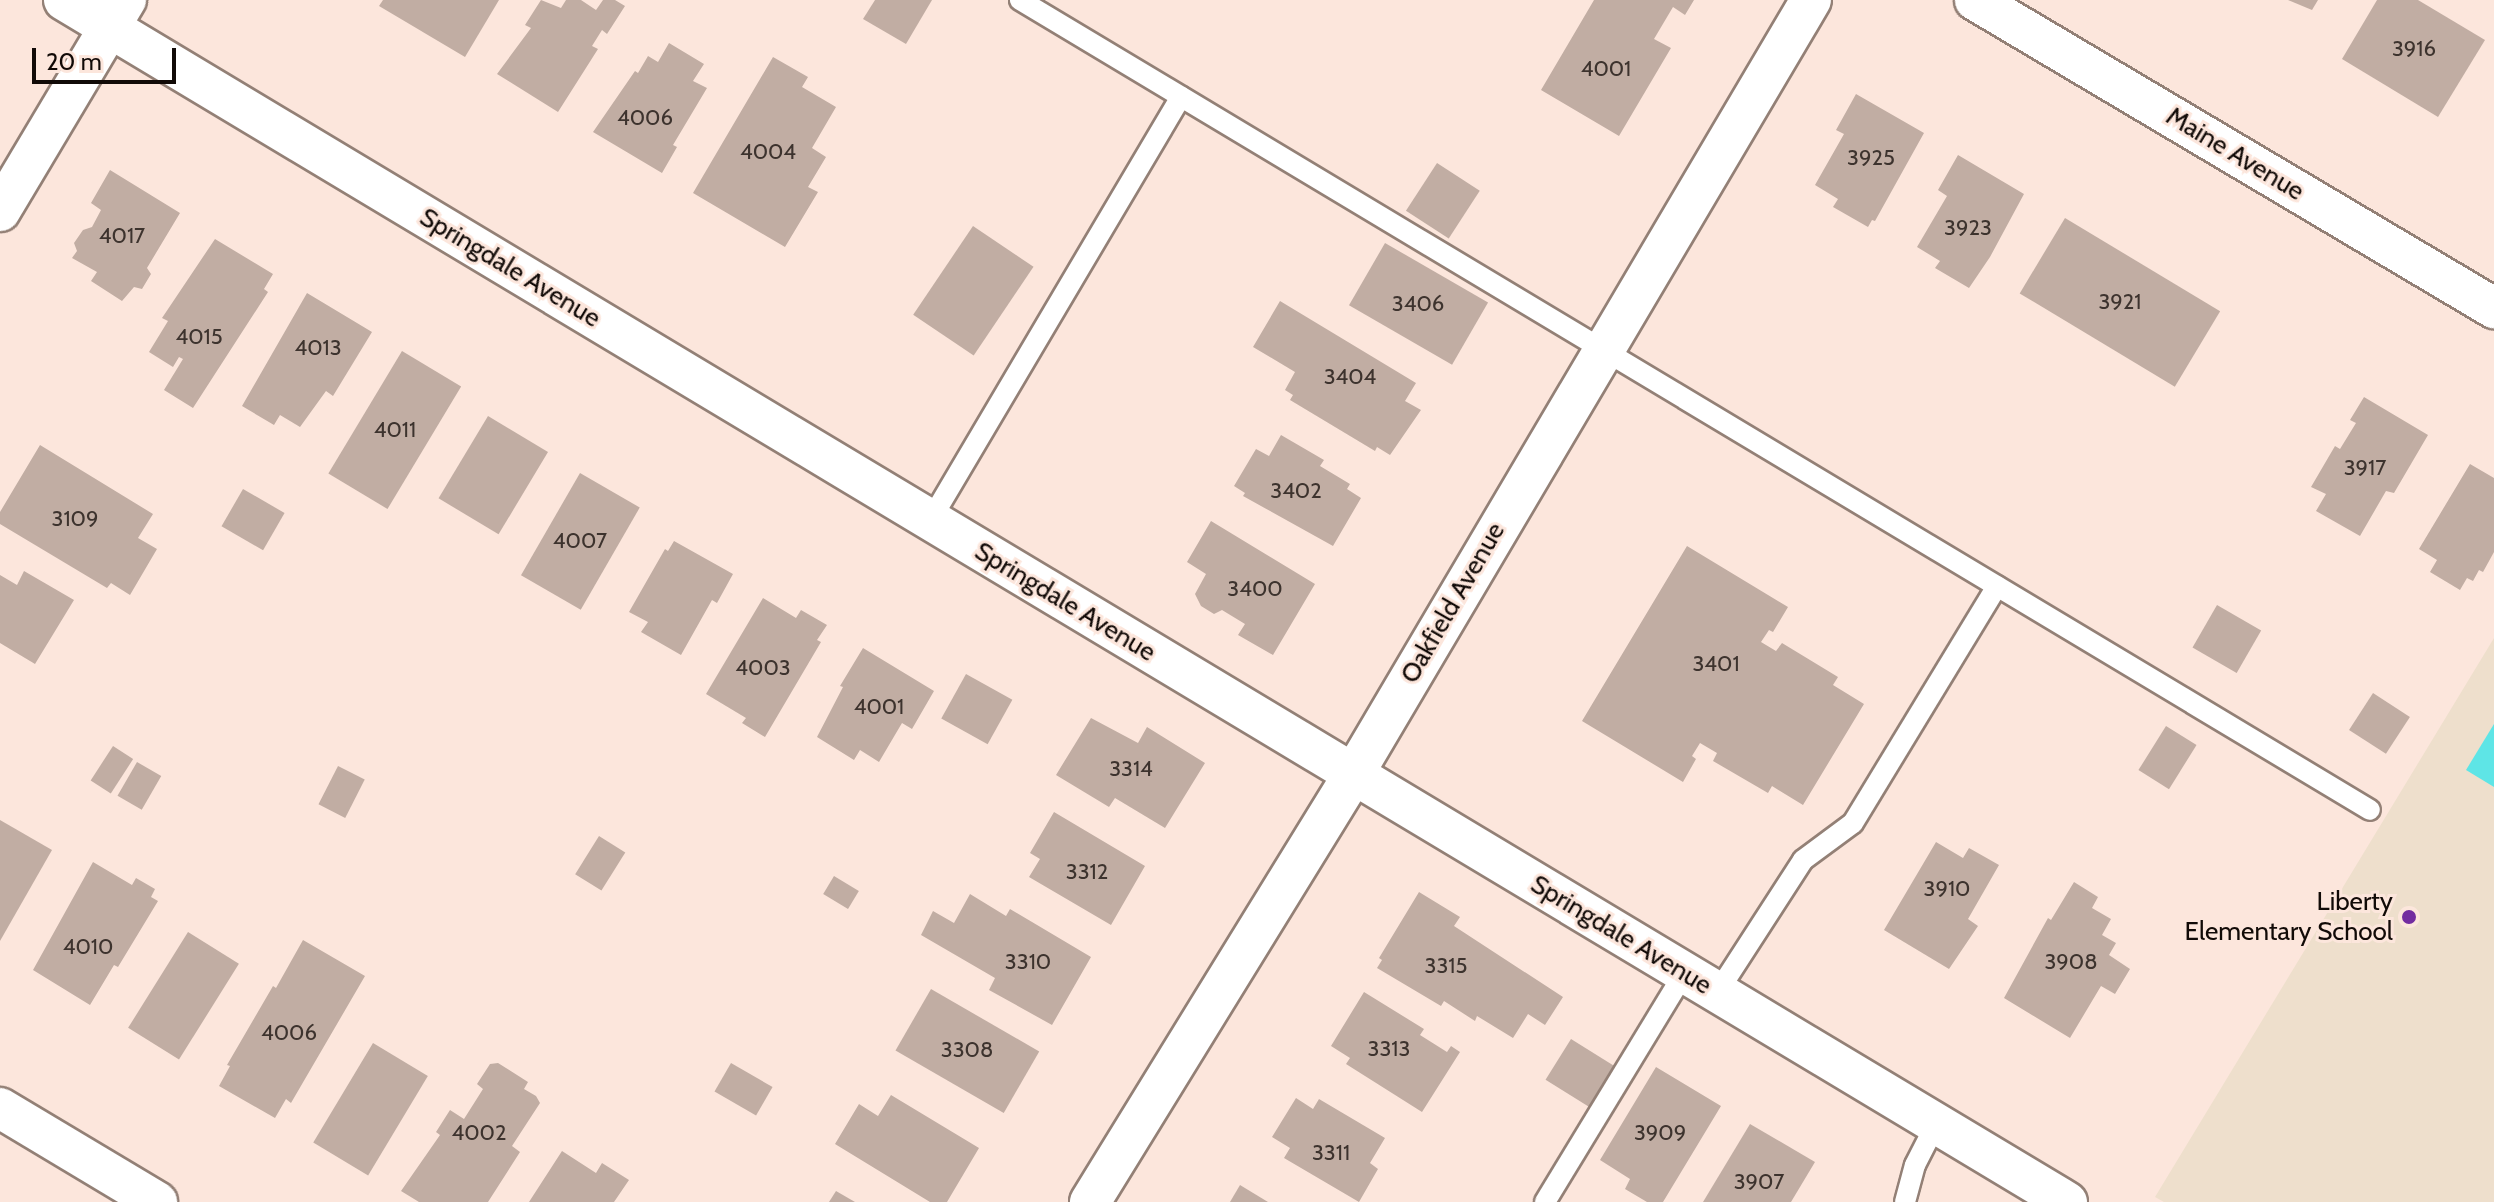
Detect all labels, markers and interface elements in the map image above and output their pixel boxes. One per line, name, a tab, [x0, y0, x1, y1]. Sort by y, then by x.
scale bar	[36, 32, 180, 82]
house number: 3916	[2392, 36, 2436, 62]
text: 20 m	[46, 47, 102, 76]
house number: 4001	[1581, 56, 1631, 82]
street label: Maine Avenue	[2160, 101, 2310, 207]
house number: 4006	[617, 105, 673, 131]
house number: 4004	[740, 139, 796, 165]
house number: 3925	[1847, 145, 1895, 171]
street label: Springdale Avenue	[414, 202, 606, 334]
house number: 3923	[1944, 215, 1992, 241]
house number: 4017	[99, 223, 145, 249]
house number: 3921	[2098, 289, 2142, 315]
house number: 3406	[1392, 291, 1444, 317]
house number: 4015	[175, 324, 223, 350]
house number: 4013	[294, 335, 342, 361]
house number: 3404	[1324, 364, 1376, 390]
house number: 4011	[374, 417, 416, 443]
house number: 3917	[2344, 455, 2386, 481]
house number: 3402	[1270, 478, 1322, 504]
house number: 3109	[52, 506, 98, 532]
street label: Oakfield Avenue	[1394, 517, 1512, 689]
house number: 4007	[553, 528, 607, 554]
street label: Springdale Avenue	[969, 536, 1161, 668]
house number: 3400	[1227, 576, 1283, 602]
house number: 3401	[1692, 651, 1740, 677]
house number: 4003	[735, 655, 791, 681]
house number: 4001	[854, 694, 904, 720]
house number: 3314	[1109, 756, 1153, 782]
house number: 3312	[1066, 859, 1108, 885]
street label: Springdale Avenue	[1525, 869, 1717, 1001]
house number: 3910	[1924, 876, 1970, 902]
place label: Liberty Elementary School	[2185, 886, 2393, 948]
marker: Liberty Elementary School	[2400, 908, 2418, 926]
house number: 4010	[63, 934, 113, 960]
house number: 3310	[1005, 949, 1051, 975]
house number: 3908	[2044, 949, 2098, 975]
house number: 3315	[1425, 953, 1467, 979]
house number: 4006	[261, 1020, 317, 1046]
house number: 3313	[1368, 1036, 1410, 1062]
house number: 3308	[941, 1037, 993, 1063]
house number: 4002	[452, 1120, 506, 1146]
house number: 3909	[1634, 1120, 1686, 1146]
house number: 3311	[1312, 1140, 1350, 1166]
house number: 3907	[1734, 1169, 1784, 1195]

